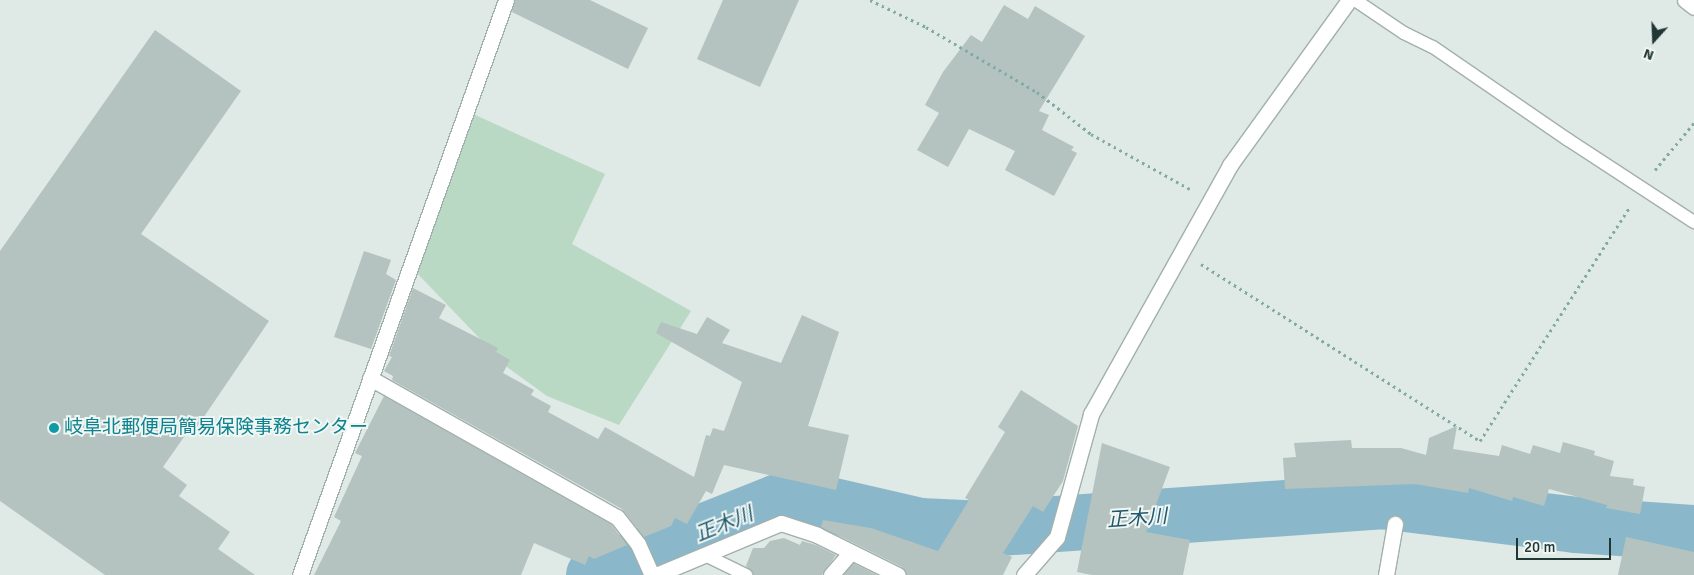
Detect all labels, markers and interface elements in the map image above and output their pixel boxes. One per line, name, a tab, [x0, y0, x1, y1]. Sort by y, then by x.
north arrow	[1629, 15, 1679, 65]
text: N	[1641, 45, 1656, 64]
place label: 岐阜北郵便局簡易保険事務センター	[64, 417, 368, 439]
marker: 岐阜北郵便局簡易保険事務センター	[48, 422, 60, 434]
water label: 正木川	[692, 502, 756, 546]
water label: 正木川	[1106, 504, 1168, 532]
scale bar	[1519, 528, 1614, 560]
text: 20 m	[1524, 538, 1555, 556]

